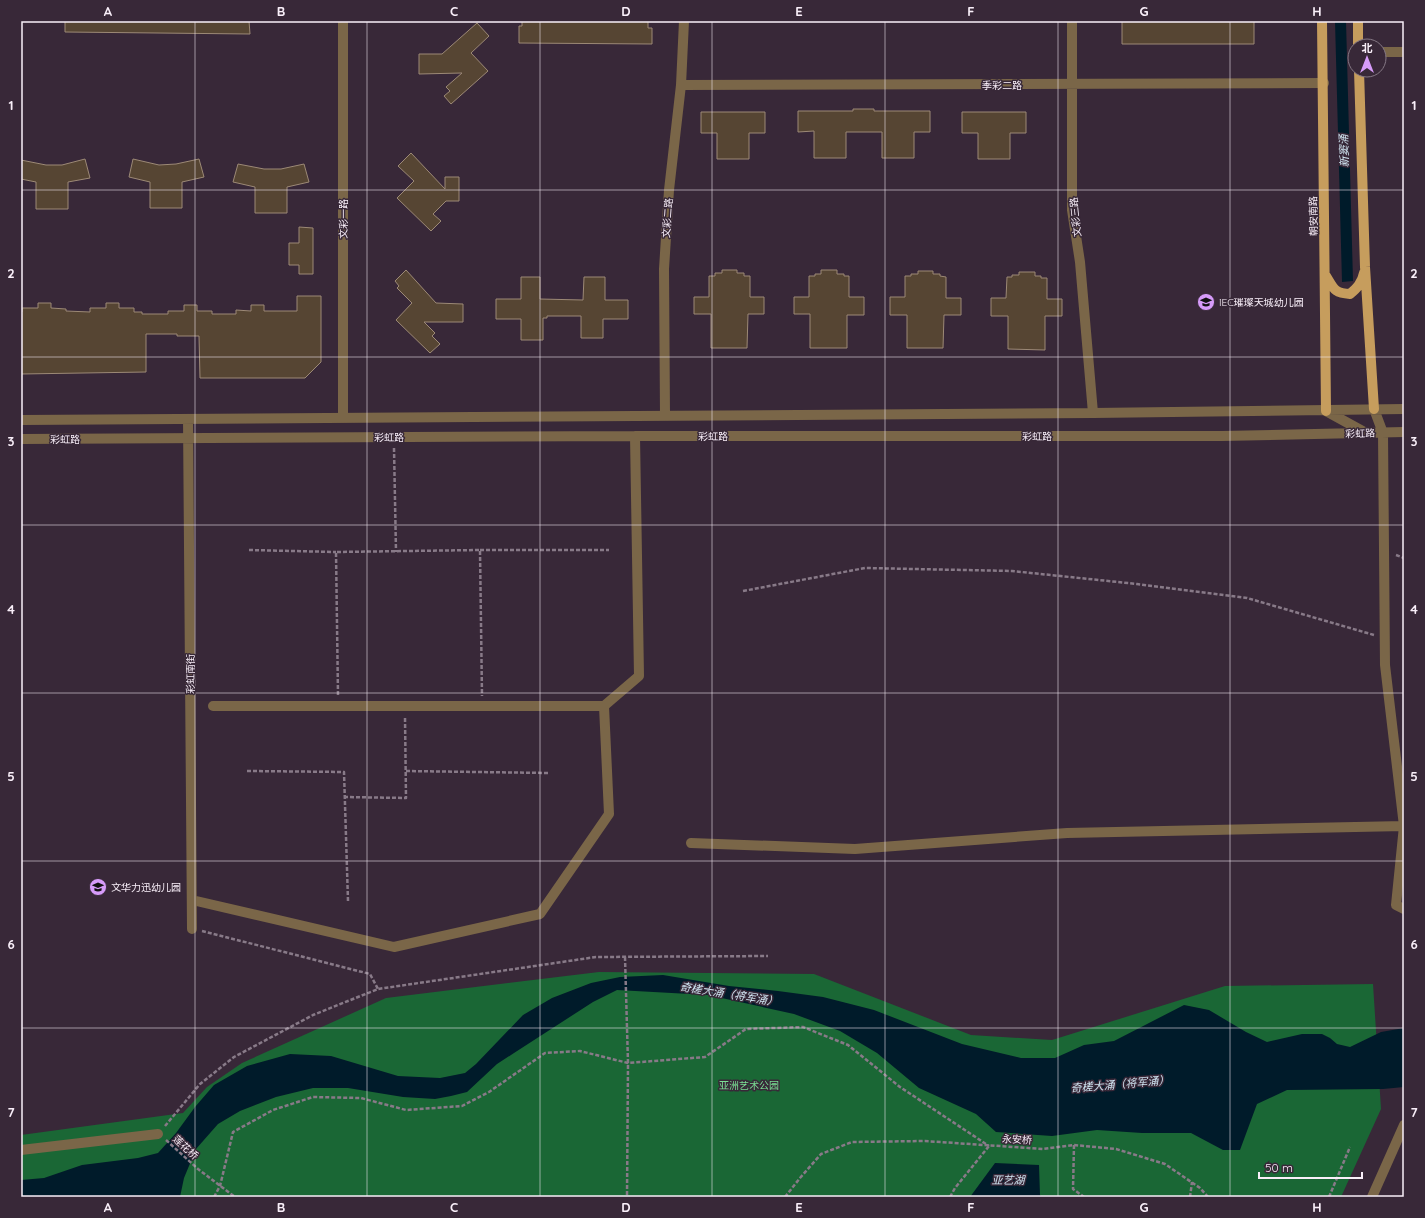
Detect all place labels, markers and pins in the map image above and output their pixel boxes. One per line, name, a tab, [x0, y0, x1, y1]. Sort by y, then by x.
school or university icon: IEC璀璨天城幼儿园	[1196, 292, 1216, 312]
place label: IEC璀璨天城幼儿园	[1219, 296, 1304, 309]
school or university icon: 文华力迅幼儿园	[88, 877, 108, 897]
place label: 文华力迅幼儿园	[111, 881, 181, 894]

